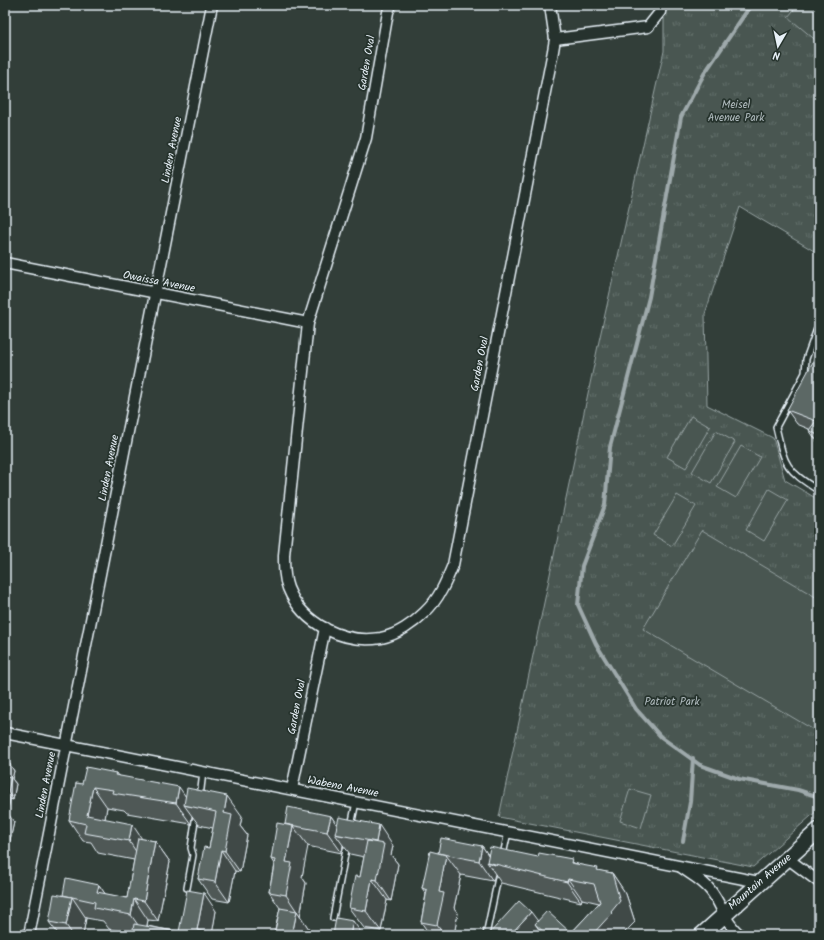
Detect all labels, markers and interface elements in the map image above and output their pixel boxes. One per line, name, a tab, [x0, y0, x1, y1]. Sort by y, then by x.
north arrow	[758, 26, 798, 66]
street label: Garden Oval	[353, 34, 381, 92]
text: N	[772, 45, 781, 64]
park label: Meisel Avenue Park	[708, 96, 765, 127]
street label: Linden Avenue	[157, 115, 187, 185]
street label: Owaissa Avenue	[121, 266, 197, 298]
street label: Garden Oval	[466, 335, 494, 393]
street label: Linden Avenue	[94, 433, 124, 503]
street label: Garden Oval	[283, 678, 311, 736]
park label: Patriot Park	[644, 693, 700, 711]
street label: Linden Avenue	[31, 750, 61, 820]
street label: Wabeno Avenue	[306, 771, 380, 803]
street label: Mountain Avenue	[724, 849, 796, 915]

